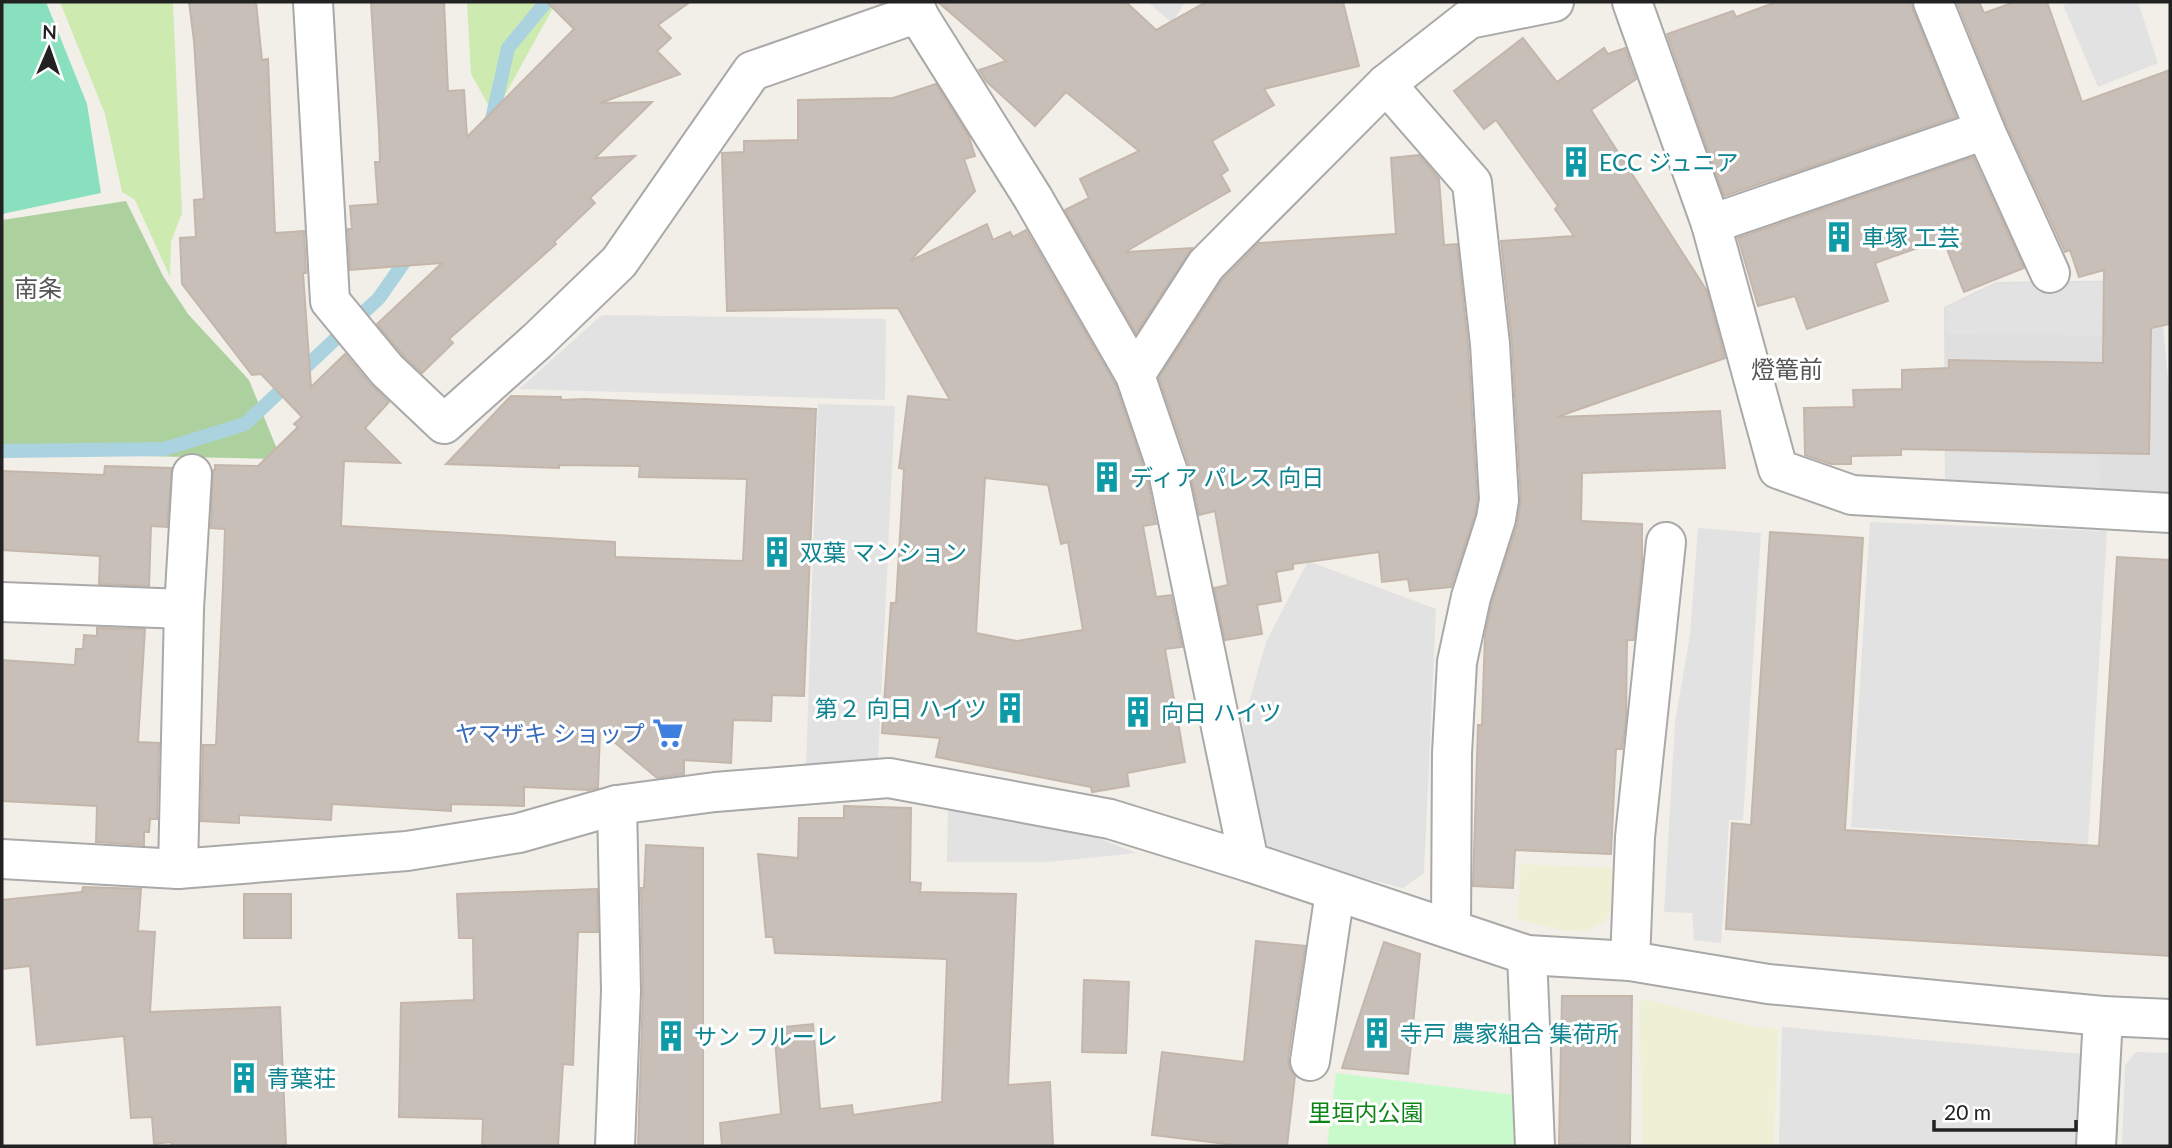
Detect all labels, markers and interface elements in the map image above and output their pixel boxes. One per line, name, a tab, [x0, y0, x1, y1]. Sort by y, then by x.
north arrow	[14, 14, 84, 84]
text: N	[42, 20, 57, 43]
building icon: ECC ジュニア	[1559, 145, 1593, 179]
place label: ECC ジュニア	[1599, 148, 1739, 176]
building icon: 車塚 工芸	[1822, 220, 1856, 254]
place label: 車塚 工芸	[1862, 223, 1960, 251]
district label: 南条	[14, 273, 62, 302]
district label: 燈篭前	[1751, 354, 1823, 383]
building icon: ディア パレス 向日	[1090, 460, 1124, 494]
place label: ディア パレス 向日	[1130, 463, 1324, 491]
building icon: 双葉 マンション	[760, 535, 794, 569]
place label: 双葉 マンション	[800, 538, 967, 566]
building icon: 第２ 向日 ハイツ	[993, 691, 1027, 725]
place label: 第２ 向日 ハイツ	[815, 694, 987, 722]
building icon: 向日 ハイツ	[1121, 695, 1155, 729]
place label: 向日 ハイツ	[1161, 698, 1281, 726]
supermarket icon: ヤマザキ ショップ	[651, 716, 685, 750]
place label: ヤマザキ ショップ	[455, 719, 645, 747]
building icon: 寺戸 農家組合 集荷所	[1360, 1016, 1394, 1050]
building icon: サン フルーレ	[654, 1019, 688, 1053]
place label: 寺戸 農家組合 集荷所	[1400, 1019, 1619, 1047]
place label: サン フルーレ	[694, 1022, 838, 1050]
building icon: 青葉荘	[227, 1061, 261, 1095]
place label: 青葉荘	[267, 1064, 336, 1092]
scale bar	[1934, 1088, 2076, 1132]
park label: 里垣内公園	[1309, 1098, 1424, 1126]
text: 20 m	[1944, 1099, 1991, 1124]

